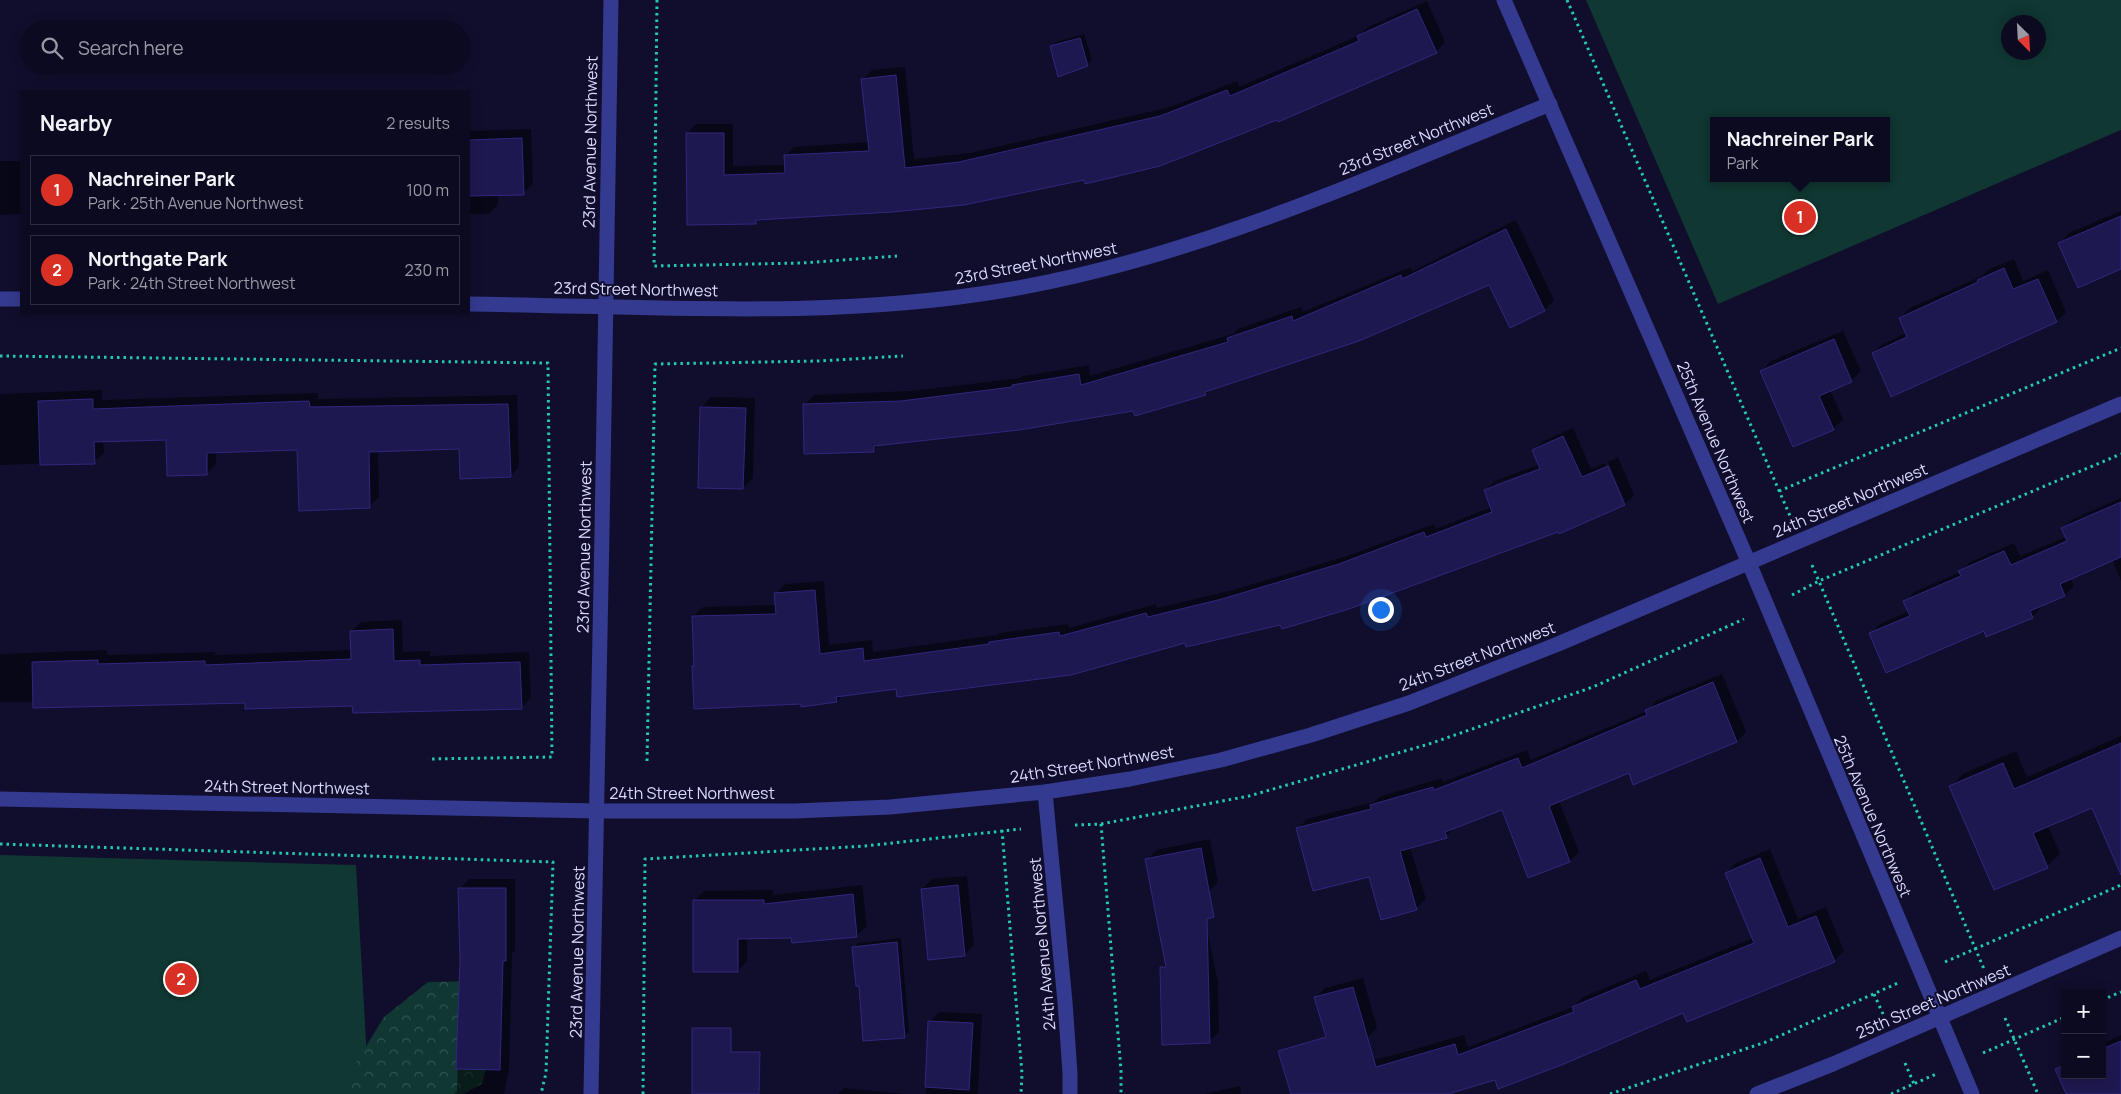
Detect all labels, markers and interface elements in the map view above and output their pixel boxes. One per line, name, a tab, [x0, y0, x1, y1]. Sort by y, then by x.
north arrow	[2001, 15, 2046, 60]
search box	[20, 20, 470, 75]
icon: search	[38, 34, 66, 62]
text: Search here	[78, 35, 184, 61]
street label: 23rd Avenue Northwest	[577, 56, 603, 228]
street label: 23rd Street Northwest	[1336, 98, 1496, 180]
text: Nearby	[40, 109, 112, 137]
text: 2 results	[386, 112, 450, 134]
popup	[1710, 117, 1890, 182]
text: Nachreiner Park	[1727, 126, 1873, 152]
text: Park	[1727, 152, 1759, 174]
text: Nachreiner Park	[88, 166, 235, 192]
text: 1	[53, 179, 61, 201]
text: 100 m	[406, 179, 449, 201]
text: Park · 25th Avenue Northwest	[88, 192, 304, 214]
pin: 1	[1784, 198, 1816, 236]
street label: 23rd Street Northwest	[953, 236, 1119, 290]
text: Northgate Park	[88, 246, 227, 272]
text: 2	[52, 259, 62, 281]
text: 230 m	[405, 259, 449, 281]
text: Park · 24th Street Northwest	[88, 272, 296, 294]
street label: 23rd Street Northwest	[553, 277, 719, 301]
street label: 25th Avenue Northwest	[1672, 358, 1760, 526]
street label: 24th Street Northwest	[1769, 457, 1931, 543]
street label: 23rd Avenue Northwest	[571, 461, 597, 633]
your location	[1368, 597, 1394, 623]
street label: 24th Street Northwest	[1396, 616, 1558, 696]
street label: 25th Avenue Northwest	[1829, 732, 1917, 900]
street label: 24th Street Northwest	[1008, 740, 1176, 788]
street label: 24th Street Northwest	[204, 775, 370, 799]
street label: 24th Street Northwest	[609, 782, 775, 804]
street label: 24th Avenue Northwest	[1023, 857, 1061, 1031]
street label: 23rd Avenue Northwest	[564, 866, 590, 1038]
street label: 25th Street Northwest	[1852, 958, 2014, 1044]
pin: 2	[165, 960, 197, 998]
map controls	[2061, 989, 2106, 1079]
button: +	[2061, 989, 2106, 1034]
button: −	[2061, 1034, 2106, 1079]

